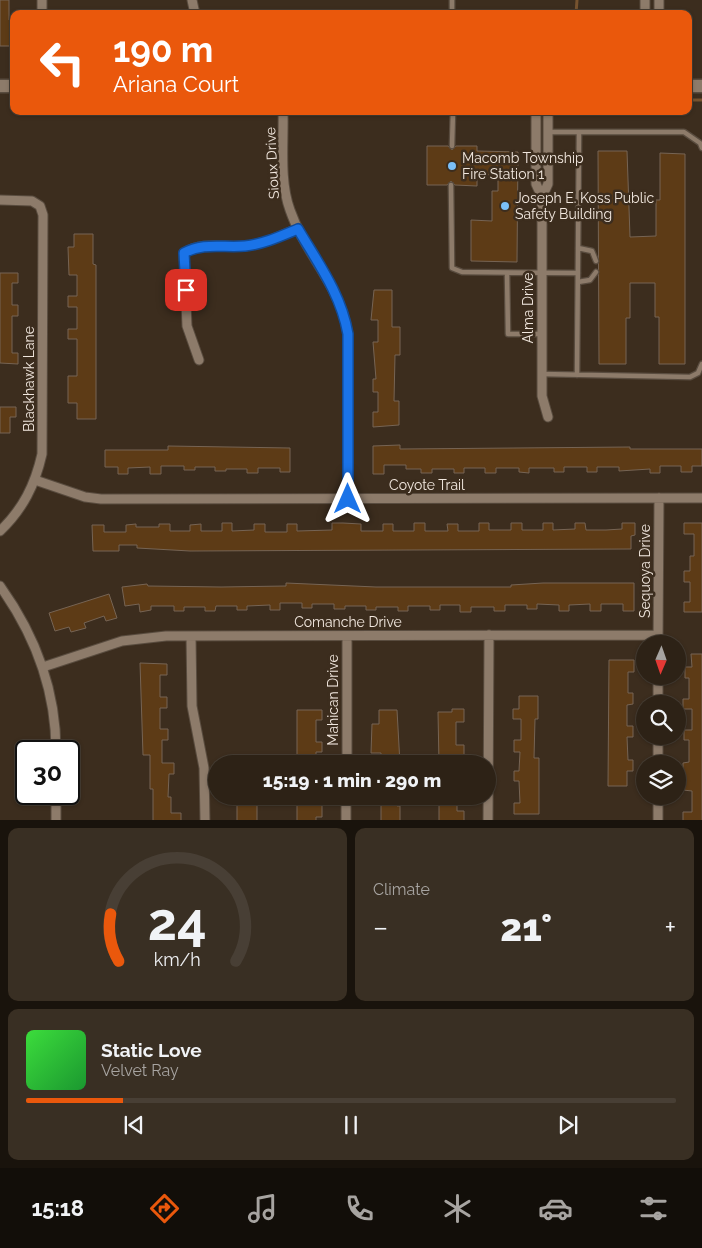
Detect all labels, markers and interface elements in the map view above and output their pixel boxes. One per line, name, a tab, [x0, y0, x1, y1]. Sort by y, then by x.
text: 190 m	[113, 29, 213, 70]
icon: left	[30, 30, 95, 95]
text: Ariana Court	[113, 71, 239, 97]
street label: Sioux Drive	[262, 127, 282, 199]
place label: Macomb Township Fire Station 1	[462, 150, 584, 182]
marker: Macomb Township Fire Station 1	[446, 160, 458, 172]
place label: Joseph E. Koss Public Safety Building	[515, 190, 655, 222]
marker: Joseph E. Koss Public Safety Building	[499, 200, 511, 212]
pin	[165, 269, 207, 311]
street label: Alma Drive	[520, 273, 536, 343]
icon: arrive	[172, 276, 200, 304]
street label: Blackhawk Lane	[21, 326, 37, 432]
position arrow	[321, 472, 373, 524]
street label: Coyote Trail	[389, 477, 465, 493]
street label: Sequoya Drive	[637, 524, 653, 618]
street label: Comanche Drive	[294, 614, 402, 630]
north arrow	[636, 635, 686, 685]
map controls	[636, 635, 686, 805]
street label: Mahican Drive	[325, 654, 341, 746]
button: search	[636, 695, 686, 745]
speed limit sign: 30	[15, 740, 80, 805]
button: layers	[636, 755, 686, 805]
text: 15:19 · 1 min · 290 m	[263, 769, 441, 791]
text: Climate	[373, 880, 430, 899]
text: 24	[148, 891, 207, 952]
text: 21°	[500, 905, 552, 950]
text: −	[373, 911, 388, 944]
text: +	[664, 911, 676, 944]
text: km/h	[154, 949, 201, 970]
text: Static Love	[101, 1039, 202, 1061]
text: Velvet Ray	[101, 1061, 179, 1080]
icon: previous	[120, 1111, 148, 1139]
icon: pause	[337, 1111, 365, 1139]
icon: next	[554, 1111, 582, 1139]
icon: directions	[147, 1191, 182, 1226]
icon: music	[245, 1191, 280, 1226]
icon: phone	[342, 1191, 377, 1226]
icon: climate	[440, 1191, 475, 1226]
icon: car	[538, 1191, 573, 1226]
icon: filters	[636, 1191, 671, 1226]
text: 15:18	[31, 1195, 84, 1221]

